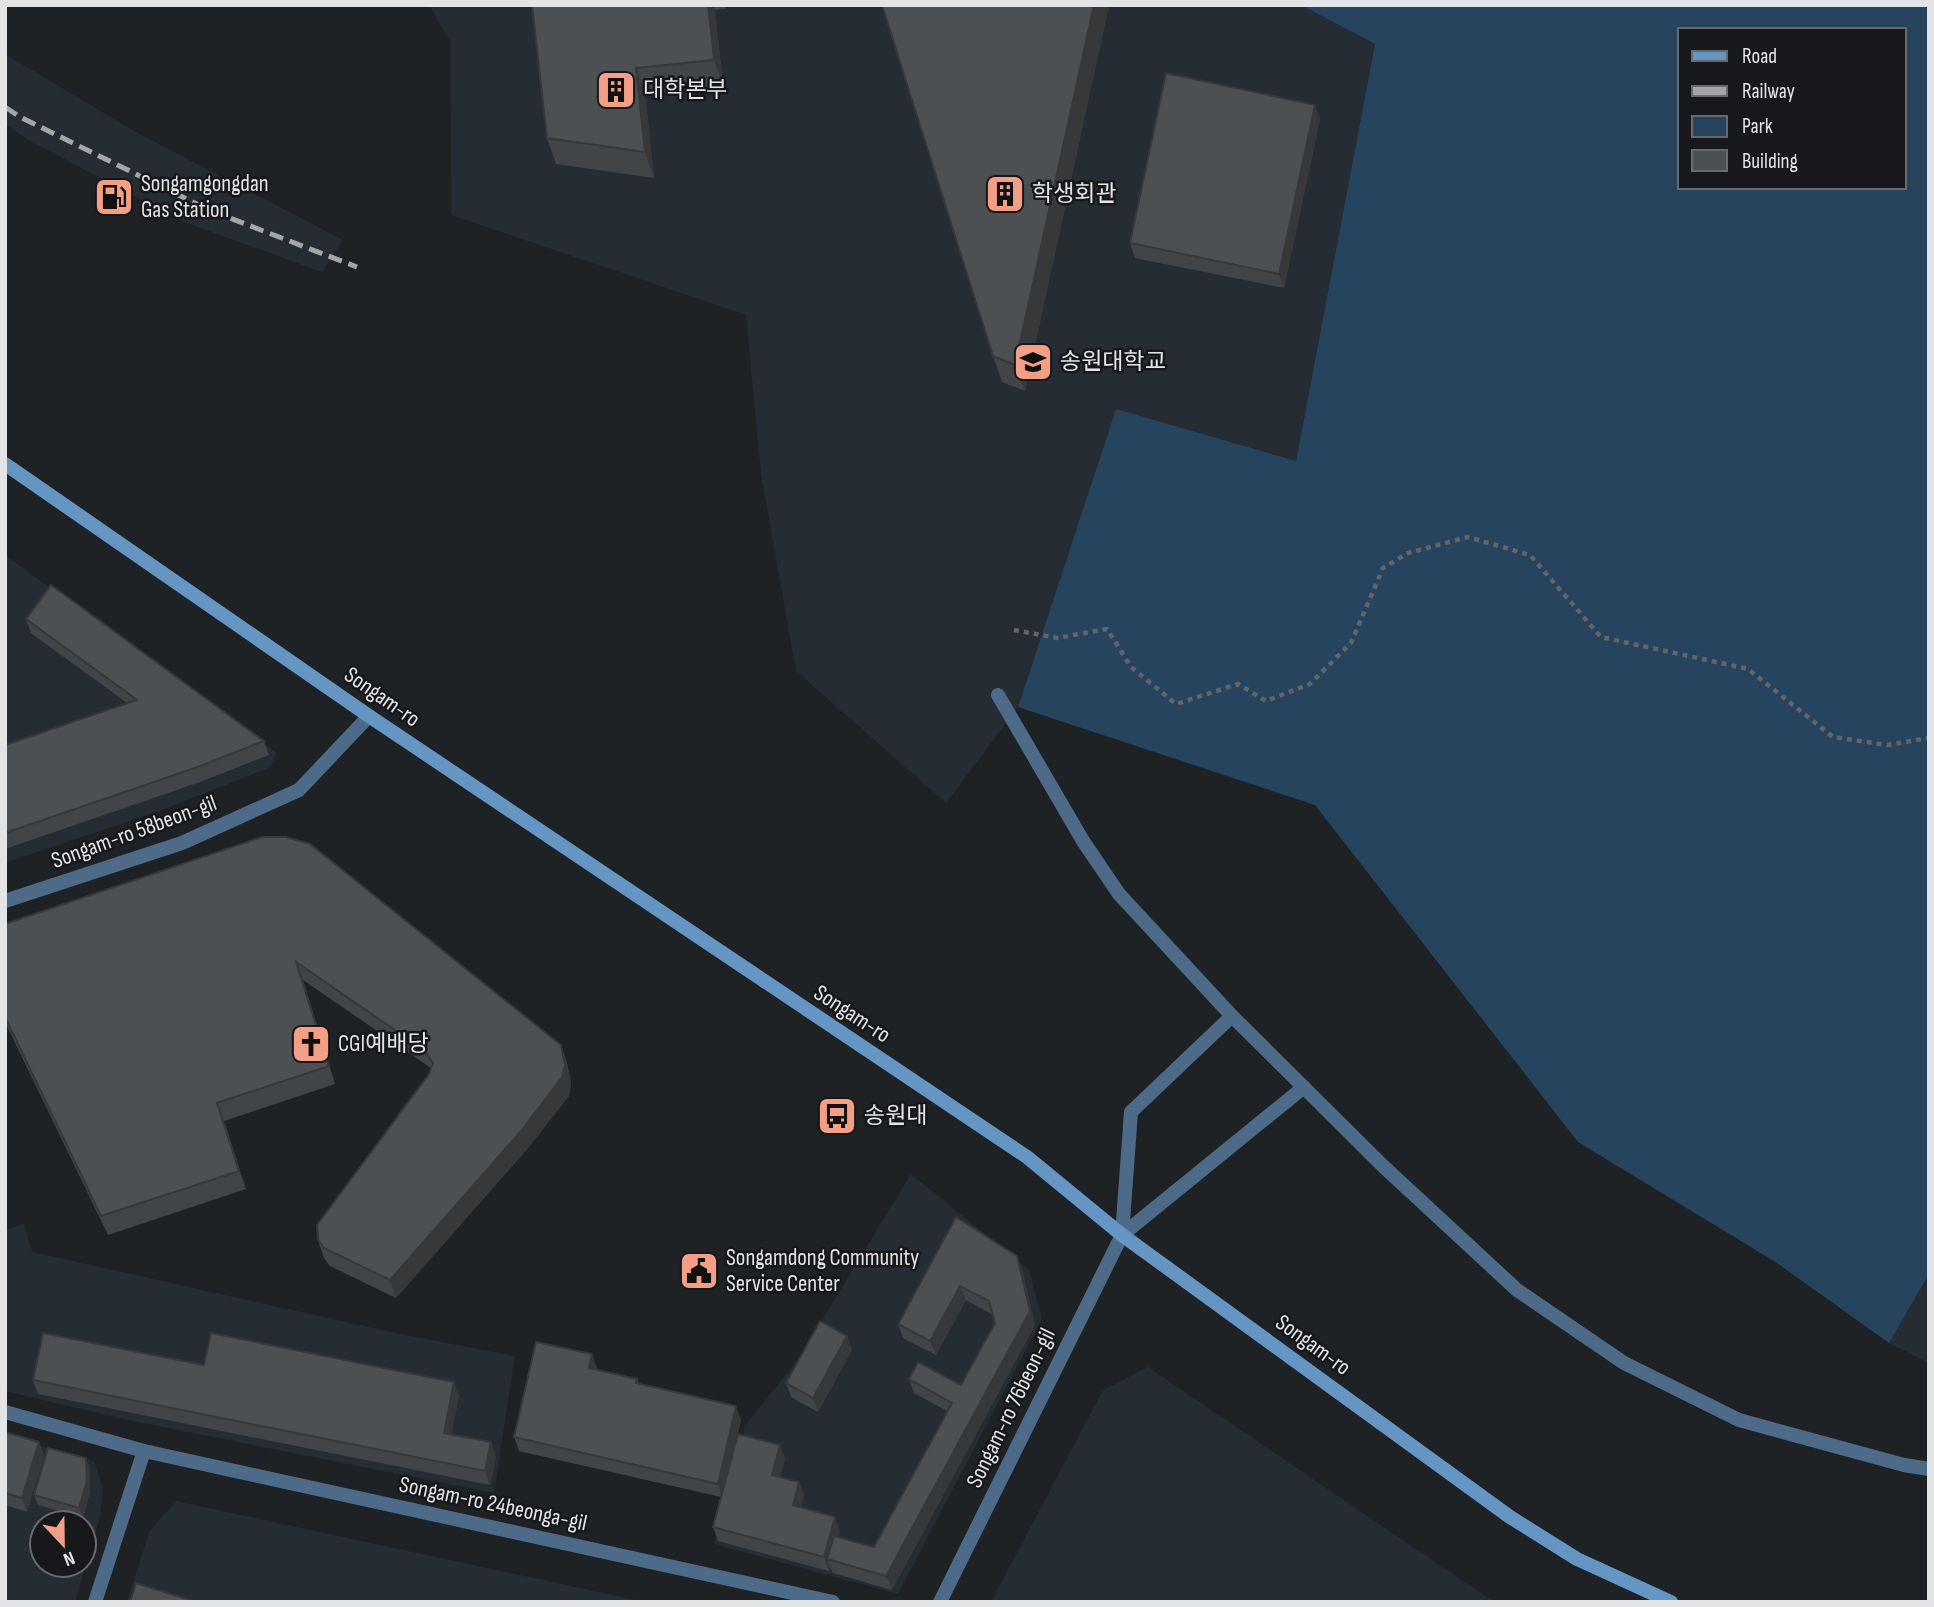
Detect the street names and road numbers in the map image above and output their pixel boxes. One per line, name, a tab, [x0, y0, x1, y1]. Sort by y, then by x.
street label: Songam-ro	[339, 661, 425, 733]
street label: Songam-ro 58beon-gil	[48, 789, 220, 875]
street label: Songam-ro	[808, 979, 896, 1049]
street label: Songam-ro	[1270, 1308, 1356, 1382]
street label: Songam-ro 76beon-gil	[960, 1324, 1062, 1492]
street label: Songam-ro 24beonga-gil	[397, 1470, 589, 1538]

